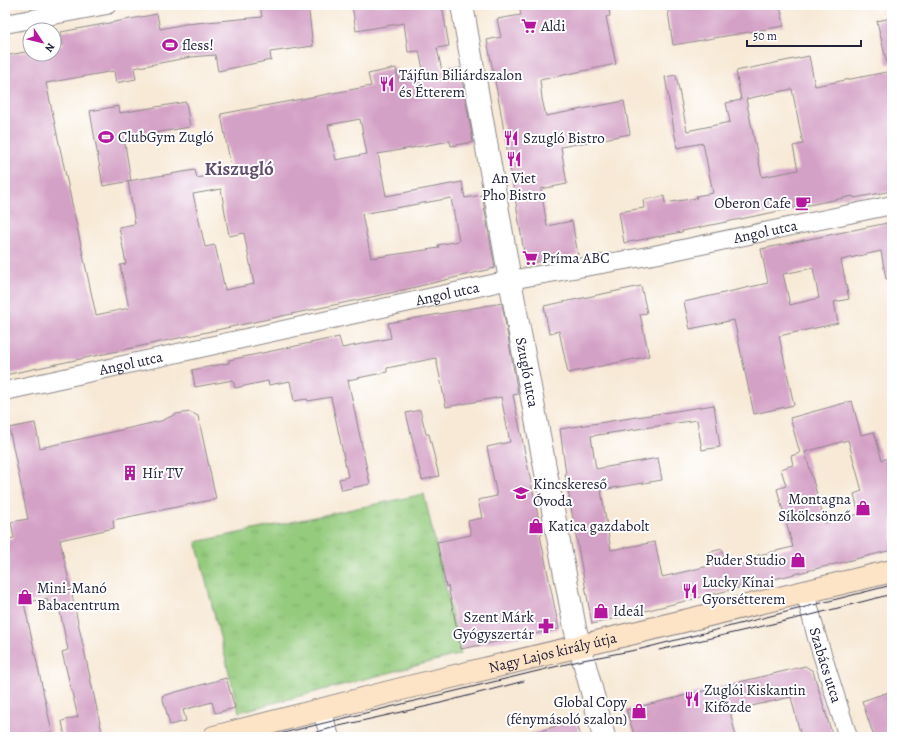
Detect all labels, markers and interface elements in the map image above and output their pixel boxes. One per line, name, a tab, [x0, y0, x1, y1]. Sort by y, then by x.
place label: Aldi	[540, 16, 565, 36]
supermarket icon: Aldi	[520, 17, 538, 35]
north arrow	[22, 22, 62, 62]
scale bar	[747, 22, 861, 48]
text: 50 m	[753, 28, 777, 44]
place label: fless!	[182, 35, 214, 55]
sports icon: fless!	[161, 36, 179, 54]
text: N	[41, 40, 58, 55]
place label: Tájfun Biliárdszalon és Étterem	[399, 65, 522, 102]
restaurant icon: Tájfun Biliárdszalon és Étterem	[378, 75, 396, 93]
place label: ClubGym Zugló	[118, 127, 214, 147]
sports icon: ClubGym Zugló	[97, 128, 115, 146]
place label: Szugló Bistro	[523, 128, 605, 148]
restaurant icon: Szugló Bistro	[502, 129, 520, 147]
restaurant icon: An Viet Pho Bistro	[505, 150, 523, 168]
district label: Kiszugló	[204, 156, 274, 182]
place label: An Viet Pho Bistro	[482, 168, 546, 205]
place label: Oberon Cafe	[714, 193, 791, 213]
cafe icon: Oberon Cafe	[794, 194, 812, 212]
street label: Angol utca	[731, 215, 799, 248]
place label: Príma ABC	[542, 248, 610, 268]
supermarket icon: Príma ABC	[521, 249, 539, 267]
street label: Angol utca	[413, 277, 481, 311]
street label: Szugló utca	[511, 336, 544, 409]
street label: Angol utca	[96, 347, 165, 380]
place label: Hír TV	[142, 463, 184, 483]
building icon: Hír TV	[121, 464, 139, 482]
place label: Kincskereső Óvoda	[533, 474, 607, 511]
school or university icon: Kincskereső Óvoda	[512, 484, 530, 502]
place label: Montagna Síkölcsönző	[778, 489, 851, 526]
shop icon: Montagna Síkölcsönző	[854, 499, 872, 517]
place label: Katica gazdabolt	[548, 516, 650, 536]
shop icon: Katica gazdabolt	[527, 517, 545, 535]
place label: Puder Studio	[705, 550, 786, 570]
shop icon: Puder Studio	[789, 551, 807, 569]
place label: Lucky Kínai Gyorsétterem	[702, 572, 786, 609]
place label: Mini-Manó Babacentrum	[37, 578, 120, 615]
restaurant icon: Lucky Kínai Gyorsétterem	[681, 582, 699, 600]
shop icon: Mini-Manó Babacentrum	[16, 588, 34, 606]
place label: Ideál	[613, 601, 644, 621]
shop icon: Ideál	[592, 602, 610, 620]
place label: Szent Márk Gyógyszertár	[453, 607, 535, 644]
pharmacy icon: Szent Márk Gyógyszertár	[537, 617, 555, 635]
street label: Szabács utca	[805, 625, 847, 705]
street label: Nagy Lajos király útja	[487, 628, 619, 678]
place label: Zuglói Kiskantin Kifőzde	[704, 680, 806, 717]
restaurant icon: Zuglói Kiskantin Kifőzde	[683, 690, 701, 708]
place label: Global Copy (fénymásoló szalon)	[506, 692, 627, 729]
shop icon: Global Copy (fénymásoló szalon)	[630, 702, 648, 720]

